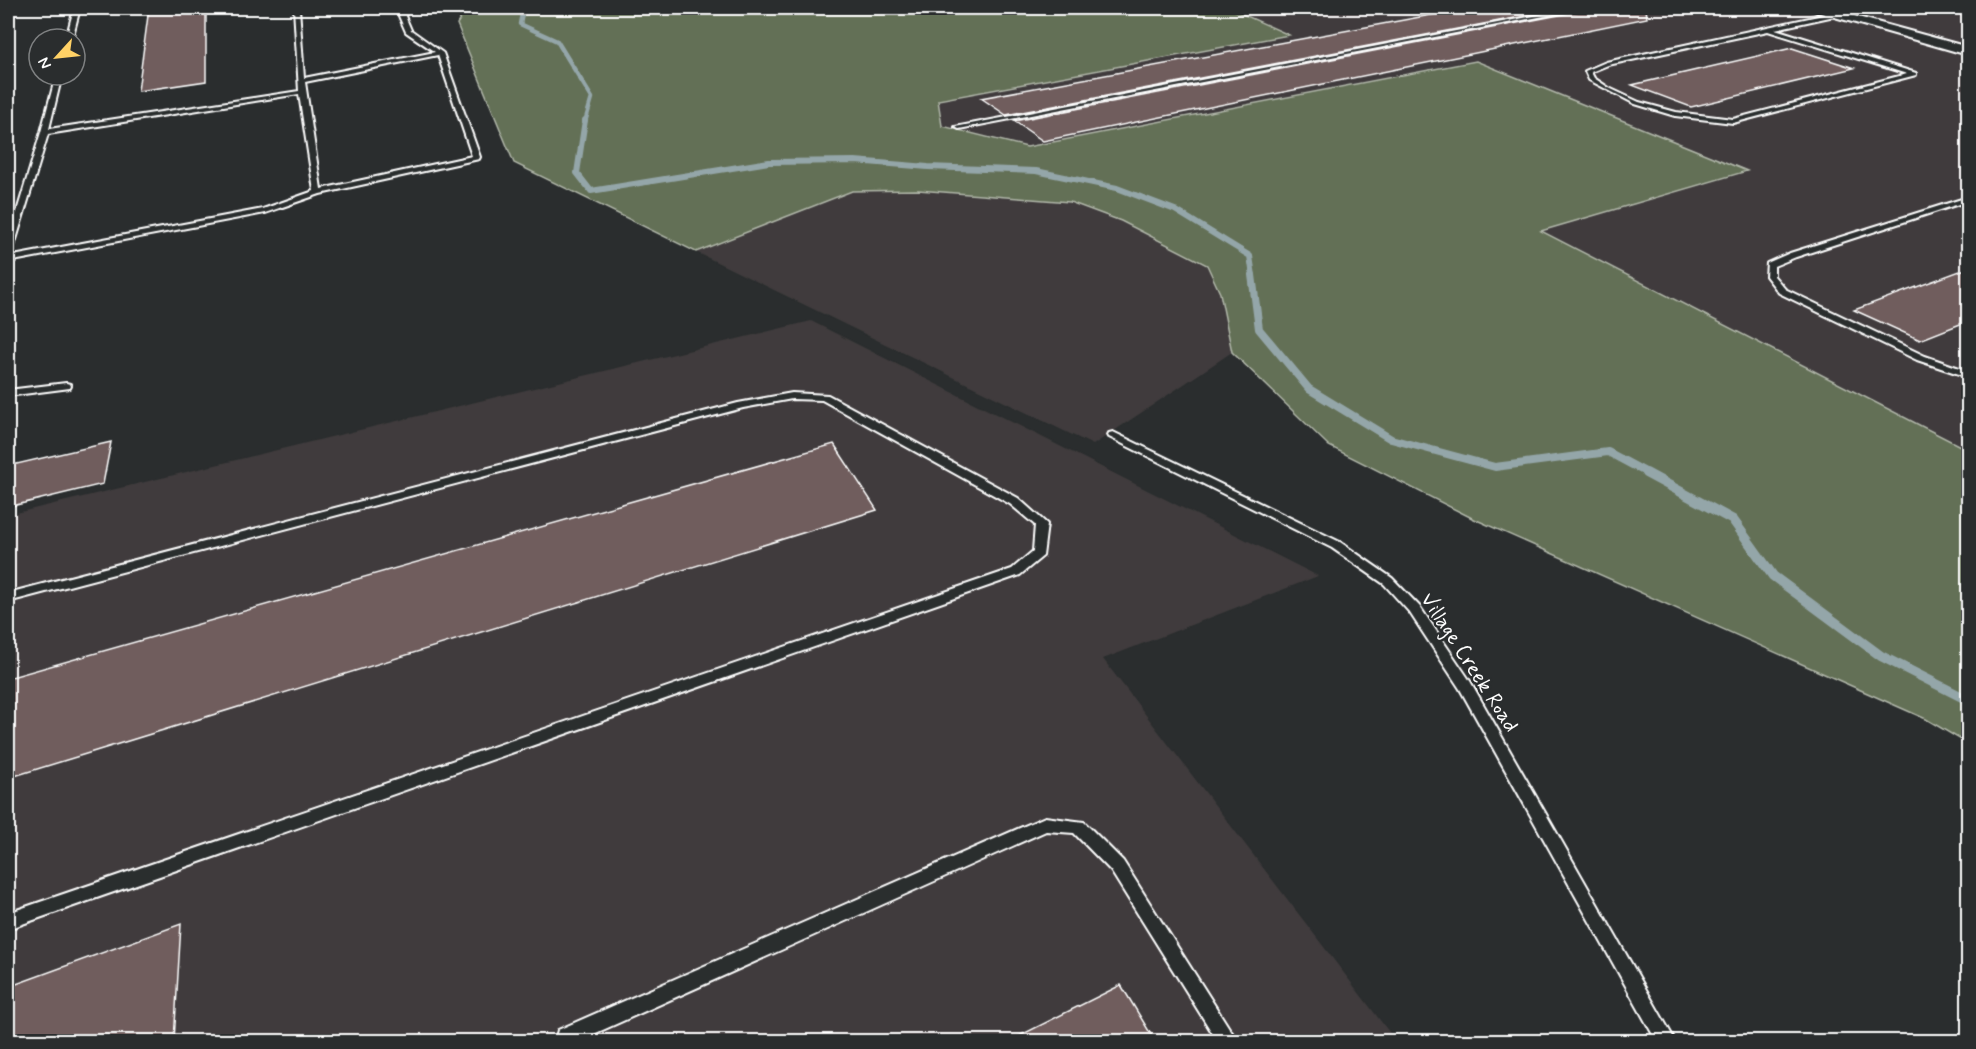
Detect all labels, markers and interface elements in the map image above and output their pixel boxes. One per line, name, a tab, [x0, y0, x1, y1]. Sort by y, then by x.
north arrow	[27, 27, 87, 87]
text: N	[33, 54, 57, 73]
street label: Village Creek Road	[1414, 587, 1525, 738]

